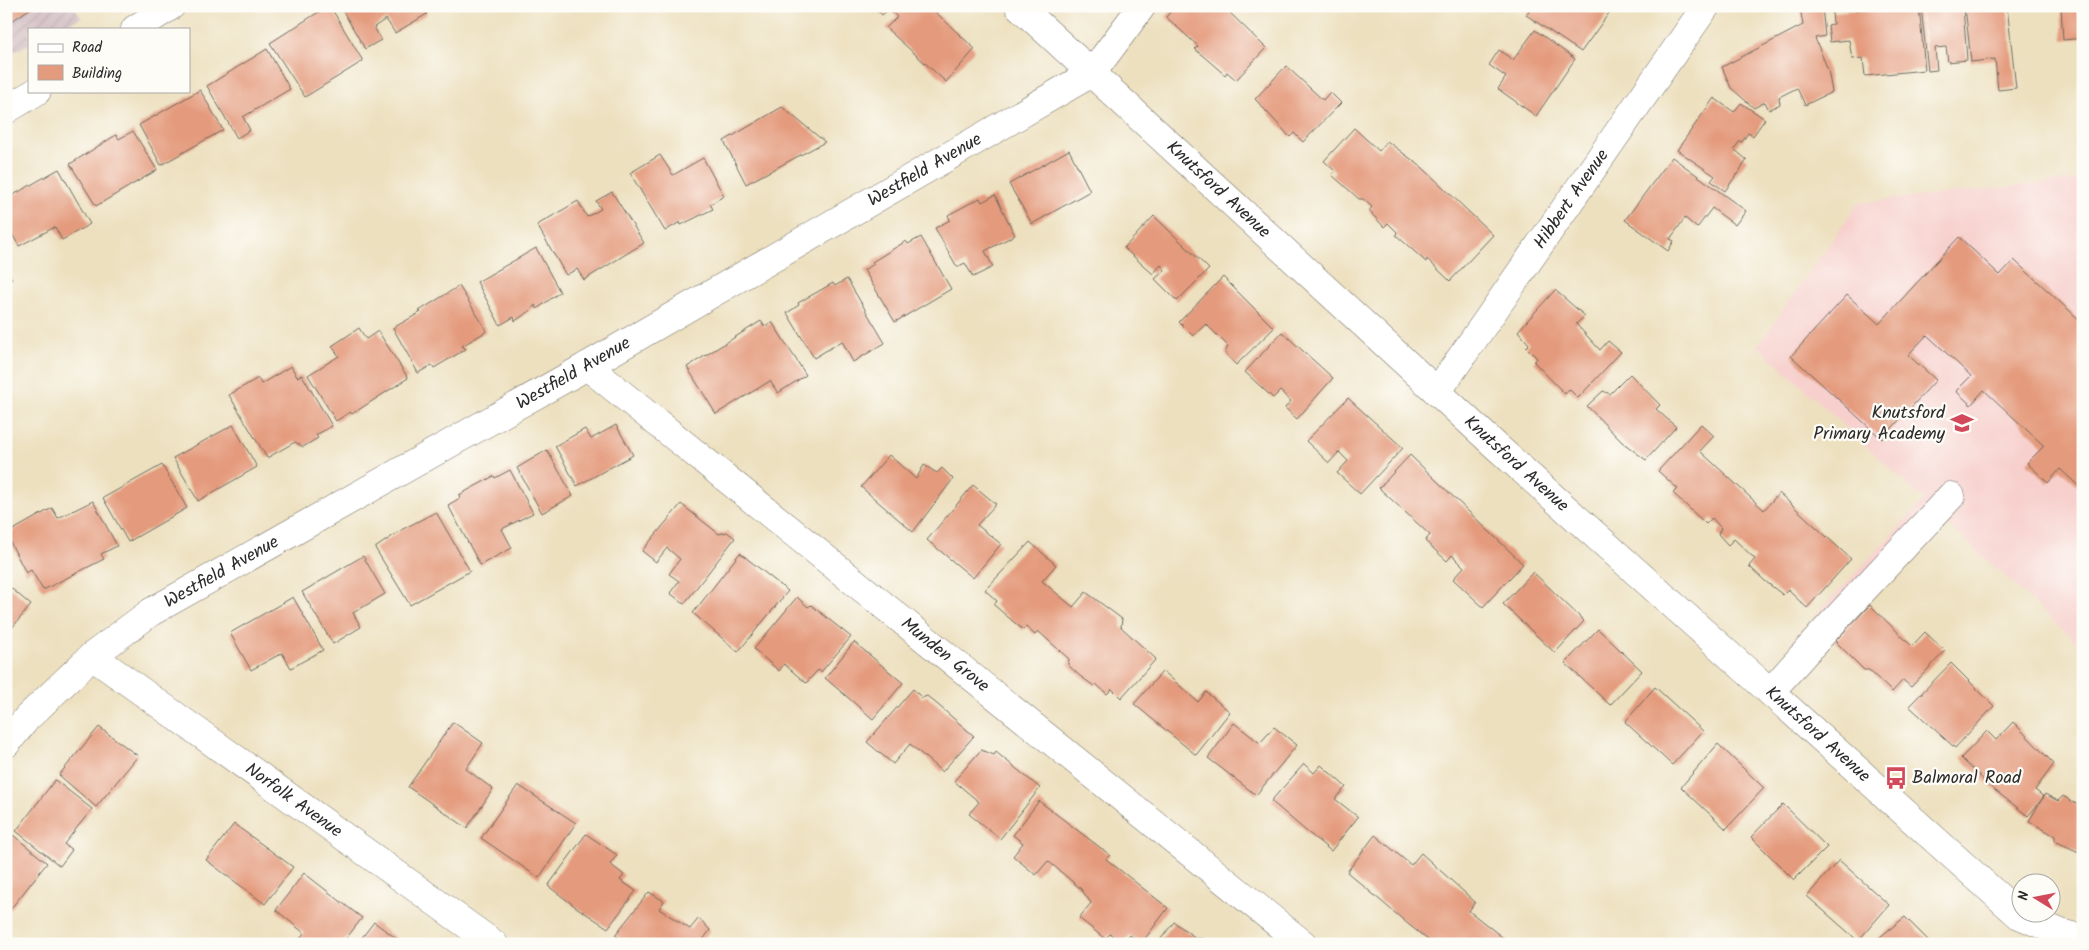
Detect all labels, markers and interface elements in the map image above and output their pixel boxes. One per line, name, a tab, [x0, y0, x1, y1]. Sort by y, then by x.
legend	[28, 28, 190, 92]
text: Road	[72, 36, 103, 60]
text: Building	[72, 62, 122, 86]
street label: Westfield Avenue	[862, 125, 987, 215]
street label: Knutsford Avenue	[1159, 134, 1277, 246]
street label: Hibbert Avenue	[1526, 143, 1617, 255]
street label: Westfield Avenue	[511, 329, 636, 418]
place label: Knutsford Primary Academy	[1813, 399, 1946, 449]
street label: Knutsford Avenue	[1457, 408, 1576, 520]
school or university icon: Knutsford Primary Academy	[1949, 410, 1975, 436]
street label: Westfield Avenue	[159, 528, 285, 616]
street label: Munden Grove	[894, 610, 996, 700]
street label: Knutsford Avenue	[1758, 679, 1877, 790]
street label: Norfolk Avenue	[239, 755, 349, 846]
place label: Balmoral Road	[1912, 764, 2022, 793]
bus stop icon: Balmoral Road	[1883, 765, 1909, 791]
north arrow	[2012, 872, 2062, 922]
text: N	[2013, 889, 2036, 902]

